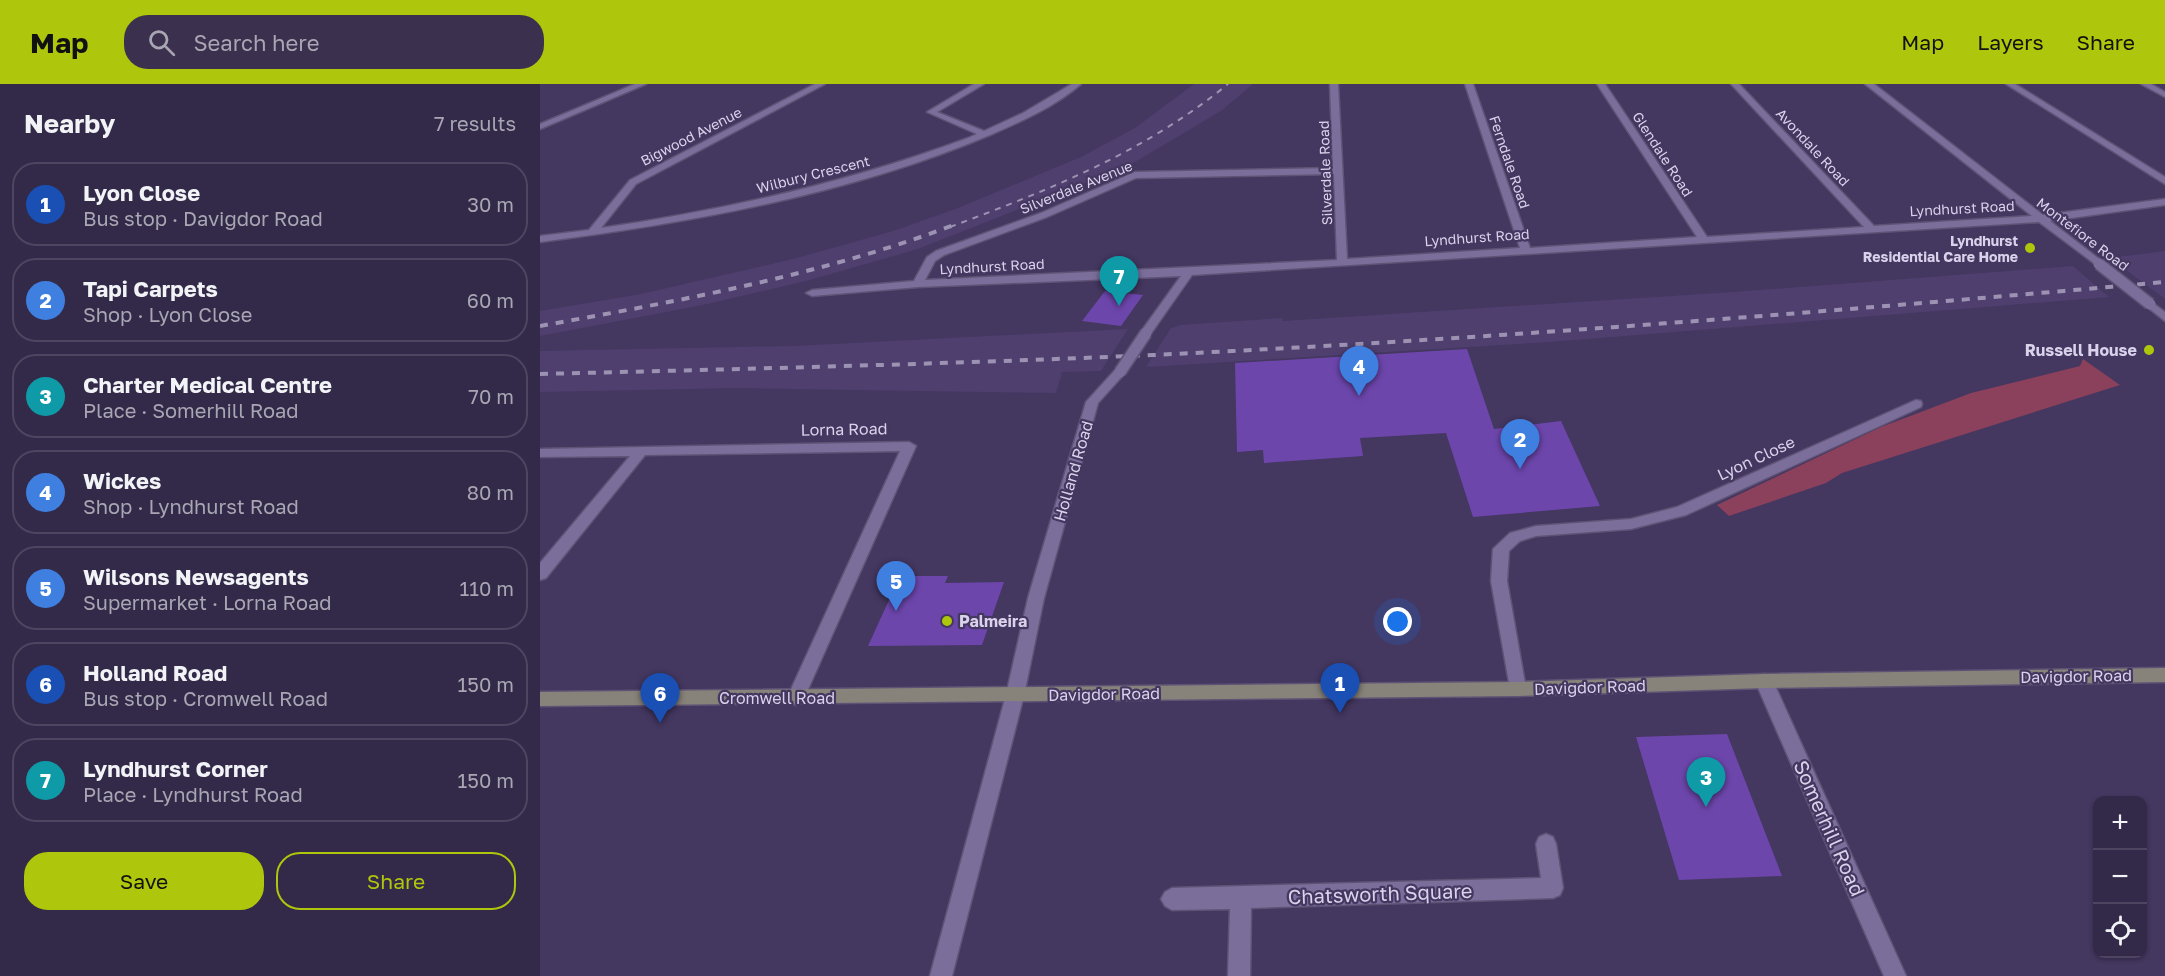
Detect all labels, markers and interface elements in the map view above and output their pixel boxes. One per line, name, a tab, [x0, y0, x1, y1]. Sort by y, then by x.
search box	[124, 15, 544, 69]
text: Map	[30, 26, 88, 59]
icon: search	[145, 26, 178, 59]
text: Search here	[193, 29, 319, 56]
text: Map	[1901, 29, 1944, 55]
text: Layers	[1977, 29, 2044, 55]
text: Share	[2077, 29, 2135, 55]
street label: Bigwood Avenue	[638, 103, 744, 169]
street label: Avondale Road	[1773, 105, 1853, 189]
text: Nearby	[24, 108, 115, 139]
street label: Glendale Road	[1629, 108, 1697, 200]
text: 7 results	[434, 111, 516, 135]
street label: Ferndale Road	[1486, 113, 1534, 211]
street label: Silverdale Road	[1315, 120, 1335, 226]
street label: Wilbury Crescent	[755, 152, 871, 196]
street label: Silverdale Avenue	[1017, 157, 1135, 217]
text: Lyon Close	[83, 179, 200, 206]
text: 1	[40, 192, 51, 216]
text: 30 m	[467, 192, 514, 216]
street label: Montefiore Road	[2034, 194, 2132, 274]
street label: Lyndhurst Road	[1909, 197, 2015, 219]
text: Bus stop · Davigdor Road	[83, 206, 323, 230]
street label: Lyndhurst Road	[1424, 225, 1530, 249]
place label: Lyndhurst Residential Care Home	[1863, 232, 2018, 265]
marker: Lyndhurst Residential Care Home	[2023, 241, 2037, 255]
street label: Lyndhurst Road	[939, 255, 1045, 277]
pin: 7	[1100, 256, 1138, 306]
text: Tapi Carpets	[83, 275, 218, 302]
text: 2	[39, 288, 52, 312]
text: 60 m	[467, 288, 514, 312]
text: Shop · Lyon Close	[83, 302, 252, 326]
place label: Russell House	[2025, 340, 2137, 360]
marker: Russell House	[2142, 343, 2156, 357]
pin: 4	[1340, 346, 1378, 396]
text: Charter Medical Centre	[83, 371, 332, 398]
text: 3	[39, 384, 52, 408]
text: 70 m	[468, 384, 514, 408]
text: Place · Somerhill Road	[83, 398, 299, 422]
street label: Lorna Road	[800, 418, 888, 440]
street label: Holland Road	[1049, 418, 1097, 524]
pin: 2	[1500, 420, 1540, 469]
street label: Lyon Close	[1714, 431, 1798, 485]
text: Wickes	[83, 467, 161, 494]
text: 4	[39, 480, 52, 504]
text: 80 m	[467, 480, 514, 504]
text: Shop · Lyndhurst Road	[83, 494, 299, 518]
pin: 5	[876, 562, 916, 611]
text: Wilsons Newsagents	[83, 563, 309, 590]
text: 5	[39, 576, 52, 600]
text: 110 m	[460, 576, 514, 600]
text: Supermarket · Lorna Road	[83, 590, 332, 614]
your location	[1383, 607, 1412, 636]
place label: Palmeira	[959, 611, 1027, 631]
marker: Palmeira	[940, 614, 954, 628]
text: Holland Road	[83, 659, 227, 686]
pin: 1	[1320, 664, 1360, 713]
street label: Davigdor Road	[2020, 665, 2132, 687]
text: 6	[39, 672, 52, 696]
text: 150 m	[458, 672, 514, 696]
pin: 6	[640, 674, 680, 723]
street label: Davigdor Road	[1534, 675, 1646, 699]
street label: Davigdor Road	[1048, 683, 1160, 705]
text: Bus stop · Cromwell Road	[83, 686, 328, 710]
street label: Cromwell Road	[719, 688, 835, 708]
text: Lyndhurst Corner	[83, 755, 268, 782]
street label: Somerhill Road	[1789, 756, 1871, 900]
pin: 3	[1686, 758, 1726, 807]
text: 7	[40, 768, 51, 792]
text: 150 m	[458, 768, 514, 792]
text: Place · Lyndhurst Road	[83, 782, 303, 806]
map controls	[2093, 796, 2147, 958]
button: +	[2093, 796, 2147, 850]
button: −	[2093, 850, 2147, 904]
button: Save	[24, 852, 264, 910]
button: Share	[276, 852, 516, 910]
street label: Chatsworth Square	[1287, 878, 1473, 908]
button: locate	[2093, 904, 2147, 958]

